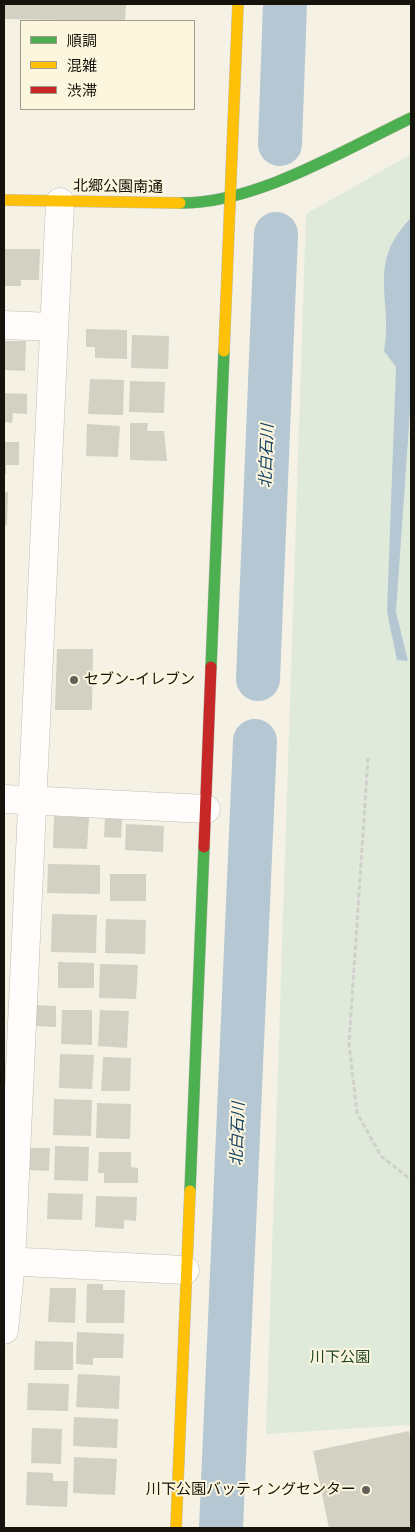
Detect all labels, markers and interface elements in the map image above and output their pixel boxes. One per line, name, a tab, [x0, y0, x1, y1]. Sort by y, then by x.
legend	[20, 20, 195, 110]
text: 順調	[67, 31, 97, 50]
text: 混雑	[67, 56, 97, 75]
text: 渋滞	[67, 81, 97, 100]
street label: 北郷公園南通	[73, 177, 163, 197]
water label: 北白石川	[256, 424, 278, 488]
place label: セブン-イレブン	[84, 671, 195, 689]
marker: セブン-イレブン	[68, 674, 80, 686]
water label: 北白石川	[227, 1102, 249, 1166]
park label: 川下公園	[310, 1349, 370, 1367]
place label: 川下公園バッティングセンター	[146, 1481, 356, 1499]
marker: 川下公園バッティングセンター	[360, 1484, 372, 1496]

